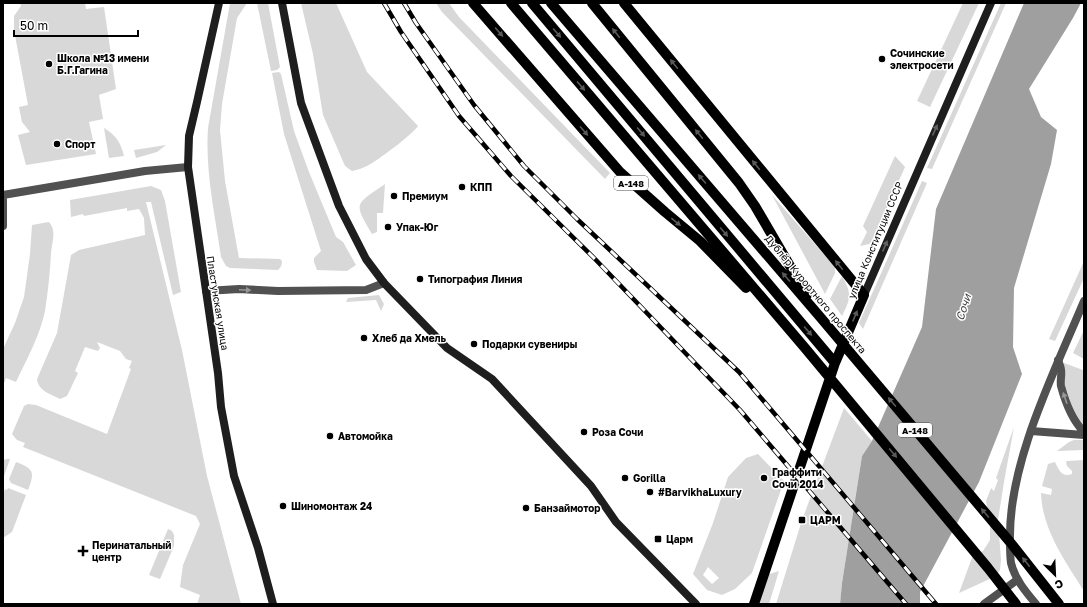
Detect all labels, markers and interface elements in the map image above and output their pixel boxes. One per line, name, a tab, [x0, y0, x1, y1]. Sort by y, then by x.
scale bar	[14, 12, 138, 38]
text: 50 m	[20, 18, 48, 33]
one-way arrow	[552, 27, 561, 38]
one-way arrow	[494, 28, 503, 37]
one-way arrow	[612, 28, 621, 39]
place label: Сочинские электросети	[890, 47, 954, 71]
place label: Школа №13 имени Б.Г.Гагина	[57, 52, 149, 76]
marker: Сочинские электросети	[877, 54, 887, 64]
marker: Школа №13 имени Б.Г.Гагина	[44, 59, 54, 69]
one-way arrow	[669, 59, 678, 69]
one-way arrow	[577, 81, 586, 91]
one-way arrow	[580, 125, 589, 136]
one-way arrow	[932, 125, 938, 136]
one-way arrow	[636, 127, 645, 138]
one-way arrow	[695, 128, 703, 139]
place label: Спорт	[65, 138, 95, 150]
marker: Спорт	[52, 139, 62, 149]
one-way arrow	[752, 159, 761, 170]
one-way arrow	[697, 173, 706, 184]
road number: А-148	[614, 176, 648, 190]
street label: улица Конституции СССР	[845, 179, 905, 300]
place label: КПП	[470, 181, 492, 193]
marker: КПП	[457, 182, 467, 192]
place label: Премиум	[402, 190, 448, 202]
marker: Премиум	[389, 191, 399, 201]
one-way arrow	[671, 217, 682, 226]
place label: Упак-Юг	[396, 221, 439, 233]
marker: Упак-Юг	[383, 222, 393, 232]
one-way arrow	[720, 226, 729, 237]
street label: Дублёр Курортного проспекта	[763, 232, 869, 356]
one-way arrow	[882, 240, 888, 252]
street label: Пластунская улица	[205, 255, 231, 351]
one-way arrow	[835, 259, 844, 270]
one-way arrow	[782, 272, 791, 283]
place label: Типография Линия	[428, 273, 522, 285]
marker: Типография Линия	[415, 274, 425, 284]
one-way arrow	[239, 286, 251, 293]
water label: Сочи	[953, 291, 974, 322]
one-way arrow	[852, 311, 858, 322]
one-way arrow	[804, 326, 813, 336]
place label: Хлеб да Хмель	[372, 332, 447, 344]
marker: Хлеб да Хмель	[359, 333, 369, 343]
place label: Подарки сувениры	[482, 338, 577, 350]
marker: Подарки сувениры	[469, 339, 479, 349]
one-way arrow	[1062, 392, 1068, 404]
one-way arrow	[888, 397, 897, 408]
road number: А-148	[898, 423, 932, 437]
place label: Роза Сочи	[592, 426, 643, 438]
marker: Роза Сочи	[579, 427, 589, 437]
place label: Автомойка	[338, 430, 393, 442]
marker: Автомойка	[325, 431, 335, 441]
one-way arrow	[888, 448, 897, 459]
place label: Граффити Сочи 2014	[772, 466, 823, 490]
place label: Gorilla	[633, 472, 666, 484]
marker: Gorilla	[620, 473, 630, 483]
marker: Граффити Сочи 2014	[759, 473, 769, 483]
place label: #BarvikhaLuxury	[658, 486, 742, 498]
marker: #BarvikhaLuxury	[645, 487, 655, 497]
place label: Шиномонтаж 24	[291, 500, 372, 512]
marker: Шиномонтаж 24	[278, 501, 288, 511]
place label: Банзаймотор	[534, 502, 601, 514]
marker: Банзаймотор	[521, 503, 531, 513]
one-way arrow	[981, 508, 990, 517]
place label: ЦАРМ	[810, 514, 841, 526]
marker: ЦАРМ	[797, 515, 807, 525]
place label: Царм	[666, 533, 693, 545]
marker: Царм	[653, 534, 663, 544]
place label: Перинатальный центр	[92, 539, 171, 563]
marker: Перинатальный центр	[77, 545, 89, 557]
north arrow	[1035, 555, 1075, 595]
one-way arrow	[1022, 557, 1030, 568]
text: С	[1053, 577, 1065, 592]

